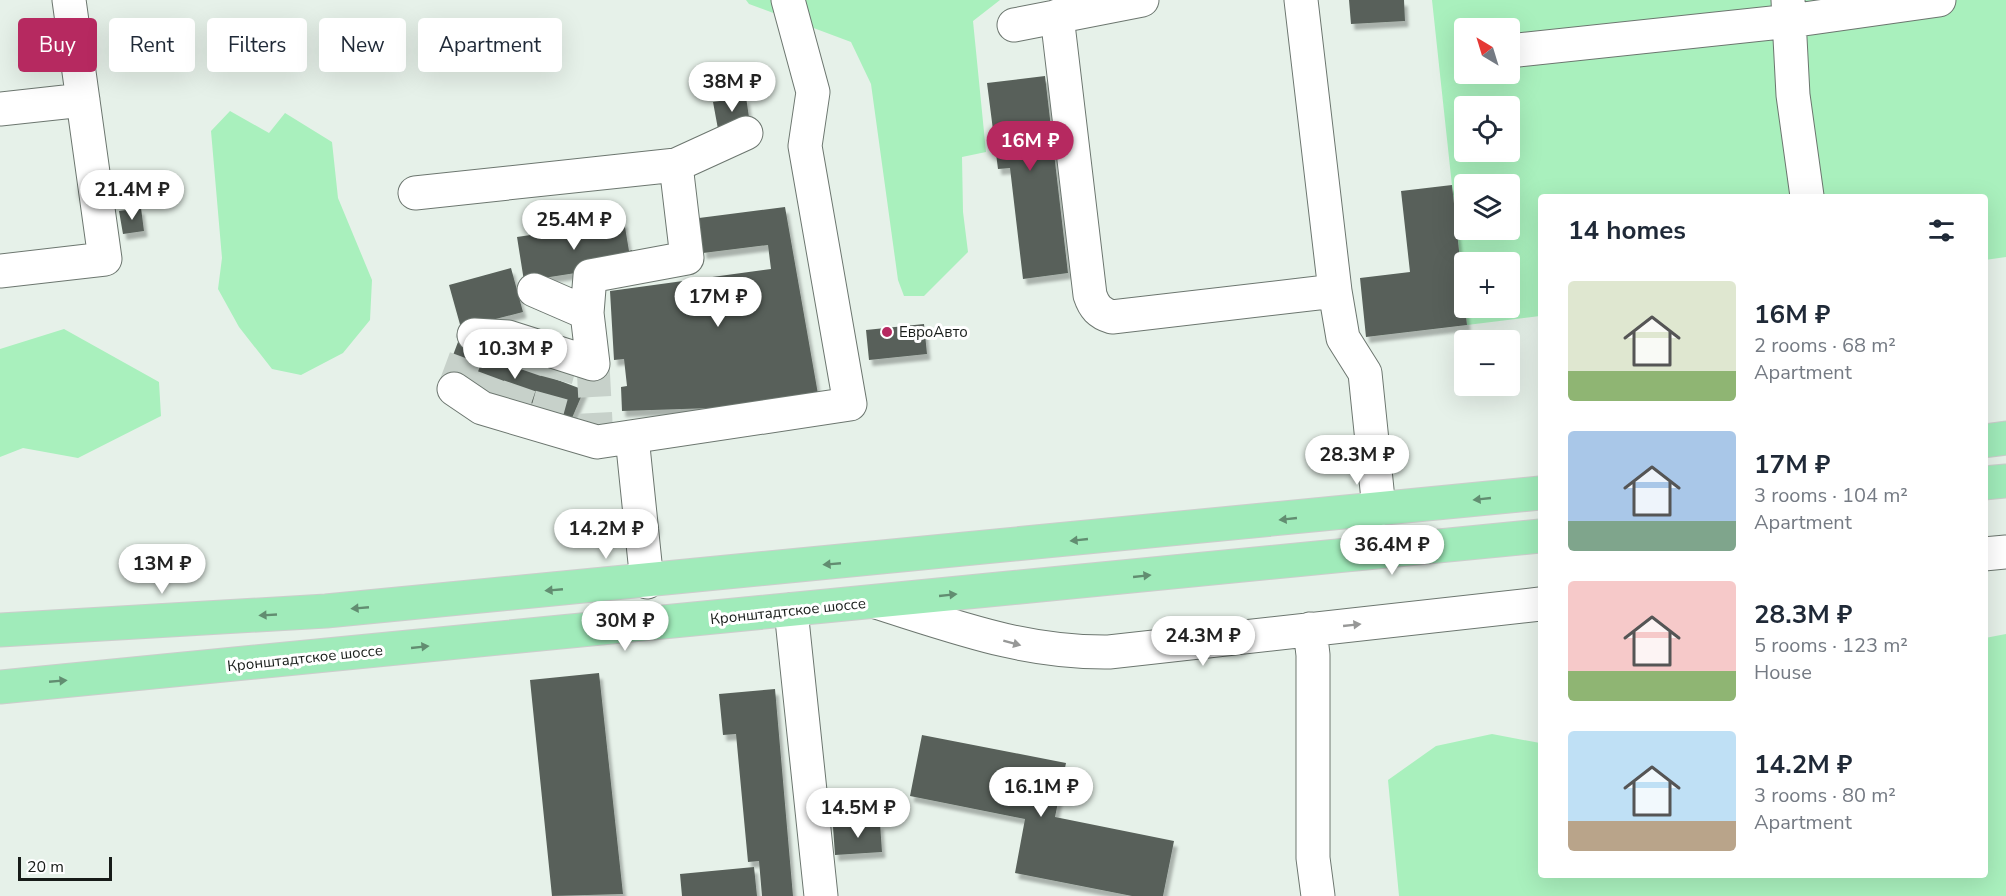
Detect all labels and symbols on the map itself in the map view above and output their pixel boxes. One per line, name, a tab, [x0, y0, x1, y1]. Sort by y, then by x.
north arrow	[1454, 18, 1520, 84]
pin: 38M ₽	[690, 62, 774, 113]
pin: 16M ₽	[988, 121, 1072, 172]
pin: 21.4M ₽	[77, 170, 187, 221]
pin: 25.4M ₽	[519, 200, 629, 251]
pin: 17M ₽	[676, 277, 760, 328]
place label: ЕвроАвто	[899, 322, 968, 342]
marker: ЕвроАвто	[880, 325, 894, 339]
pin: 10.3M ₽	[460, 329, 570, 380]
pin: 28.3M ₽	[1302, 435, 1412, 486]
one-way arrow	[1473, 494, 1492, 504]
pin: 14.2M ₽	[551, 509, 661, 560]
one-way arrow	[1279, 514, 1298, 524]
pin: 36.4M ₽	[1337, 525, 1447, 576]
one-way arrow	[1070, 535, 1089, 545]
pin: 13M ₽	[120, 544, 204, 595]
one-way arrow	[822, 559, 841, 569]
one-way arrow	[1133, 571, 1152, 581]
one-way arrow	[545, 585, 564, 595]
one-way arrow	[939, 590, 958, 600]
street label: Кронштадтское шоссе	[709, 593, 867, 629]
pin: 30M ₽	[583, 601, 667, 652]
one-way arrow	[350, 603, 369, 613]
one-way arrow	[258, 610, 277, 619]
pin: 24.3M ₽	[1148, 616, 1258, 667]
one-way arrow	[1342, 620, 1361, 629]
one-way arrow	[1003, 639, 1021, 648]
street label: Кронштадтское шоссе	[226, 640, 384, 676]
one-way arrow	[410, 642, 429, 652]
one-way arrow	[49, 676, 68, 686]
pin: 16.1M ₽	[986, 767, 1096, 818]
pin: 14.5M ₽	[803, 788, 913, 839]
scale bar	[18, 854, 112, 882]

